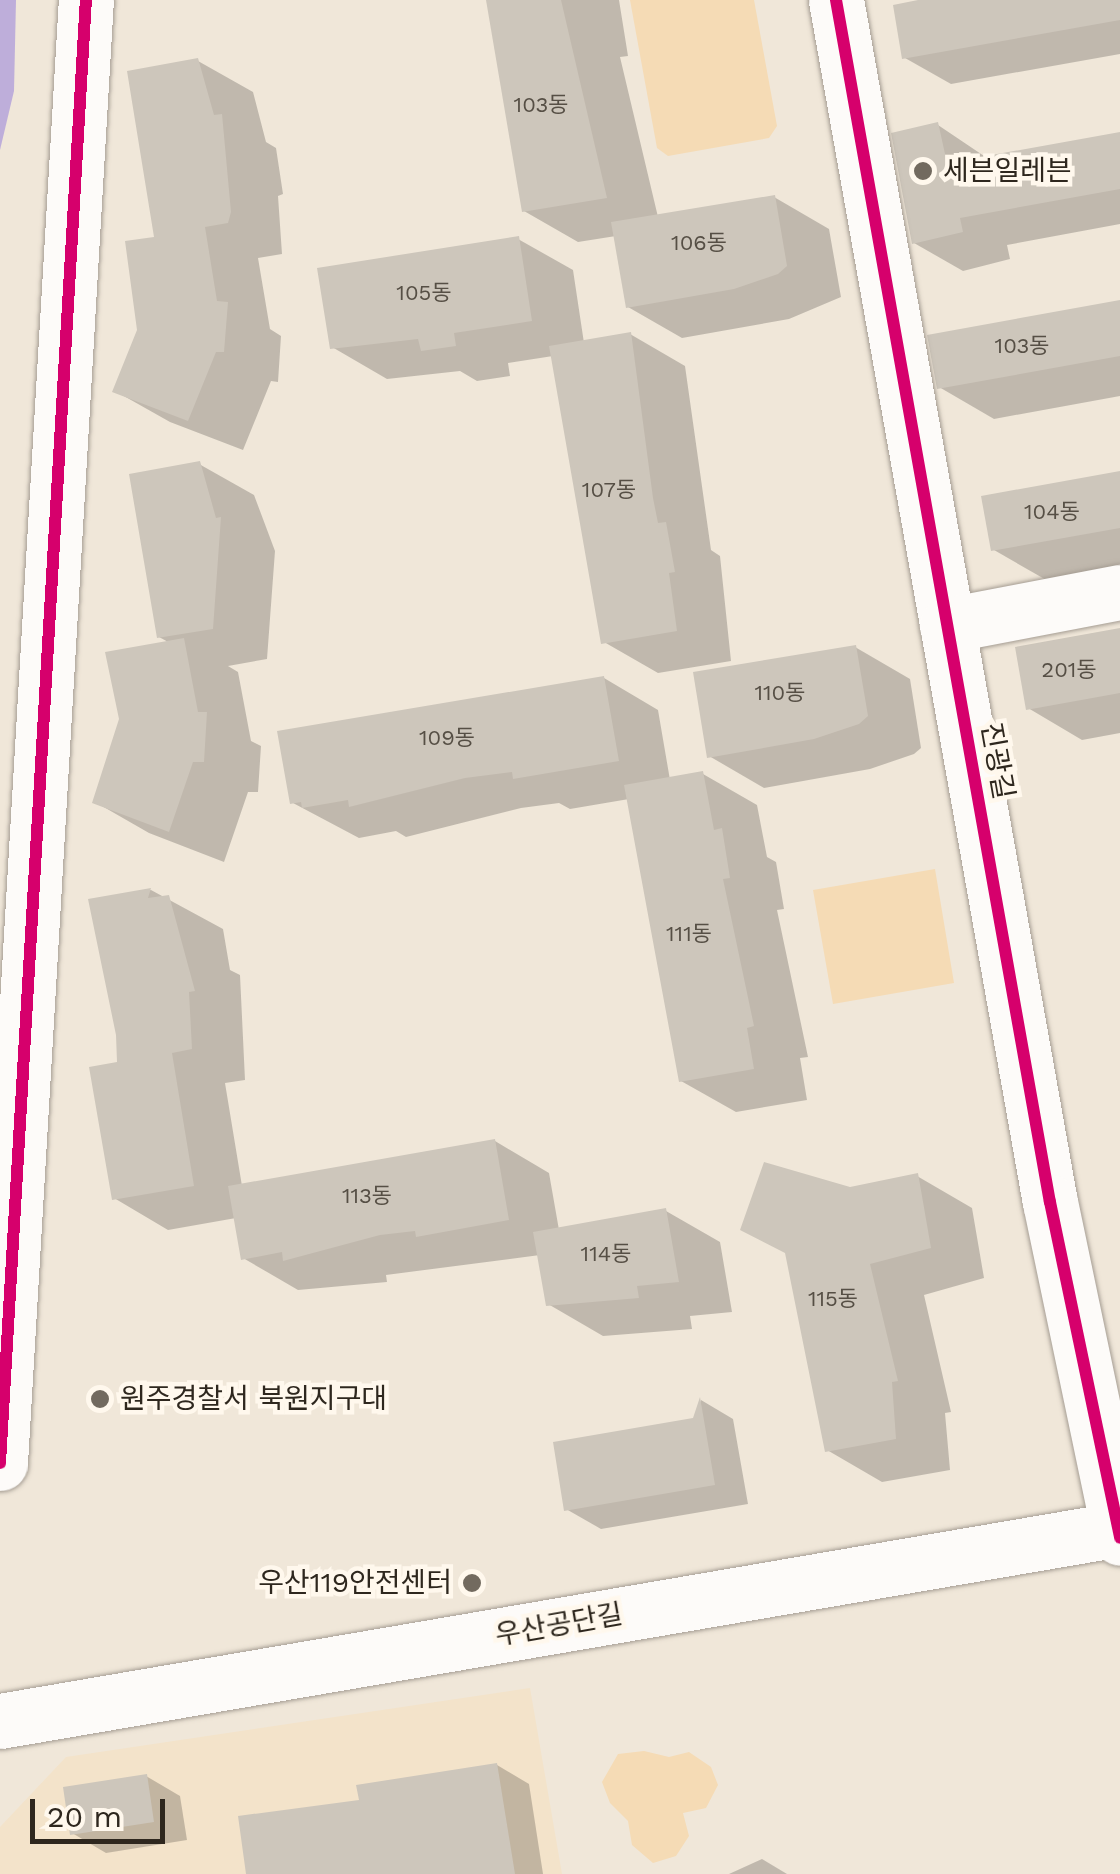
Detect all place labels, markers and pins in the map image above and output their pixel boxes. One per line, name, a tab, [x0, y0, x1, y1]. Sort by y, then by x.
place label: 세븐일레븐	[943, 154, 1072, 188]
marker: 세븐일레븐	[912, 160, 934, 182]
place label: 원주경찰서 북원지구대	[120, 1382, 387, 1416]
marker: 원주경찰서 북원지구대	[89, 1388, 111, 1410]
place label: 우산119안전센터	[258, 1566, 452, 1600]
marker: 우산119안전센터	[461, 1572, 483, 1594]

